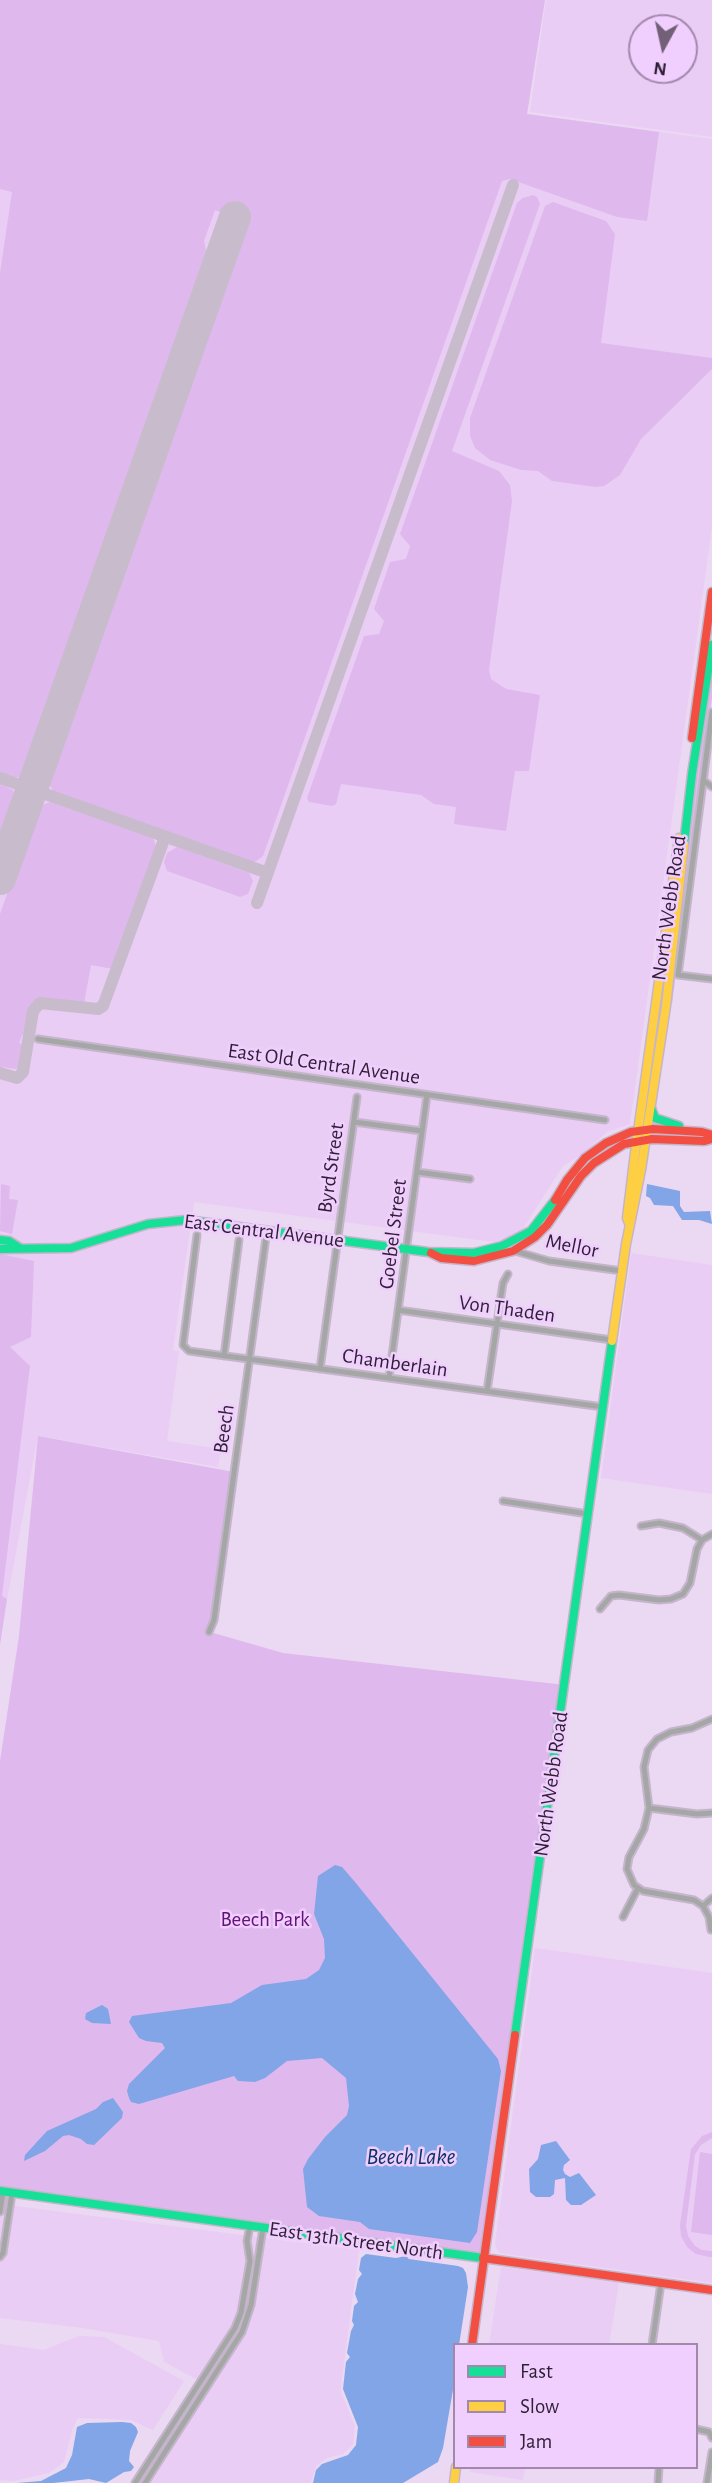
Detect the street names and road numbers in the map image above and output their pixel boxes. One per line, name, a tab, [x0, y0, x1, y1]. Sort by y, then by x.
street label: North Webb Road	[646, 834, 692, 982]
street label: East Old Central Avenue	[226, 1038, 422, 1090]
street label: Byrd Street	[312, 1121, 350, 1215]
street label: Goebel Street	[374, 1178, 412, 1290]
street label: East Central Avenue	[182, 1209, 346, 1253]
street label: Mellor	[544, 1229, 600, 1263]
street label: Von Thaden	[457, 1290, 557, 1328]
street label: Chamberlain	[341, 1343, 449, 1383]
street label: Beech	[208, 1403, 240, 1455]
street label: North Webb Road	[528, 1710, 574, 1858]
street label: East 13th Street North	[267, 2216, 445, 2266]

